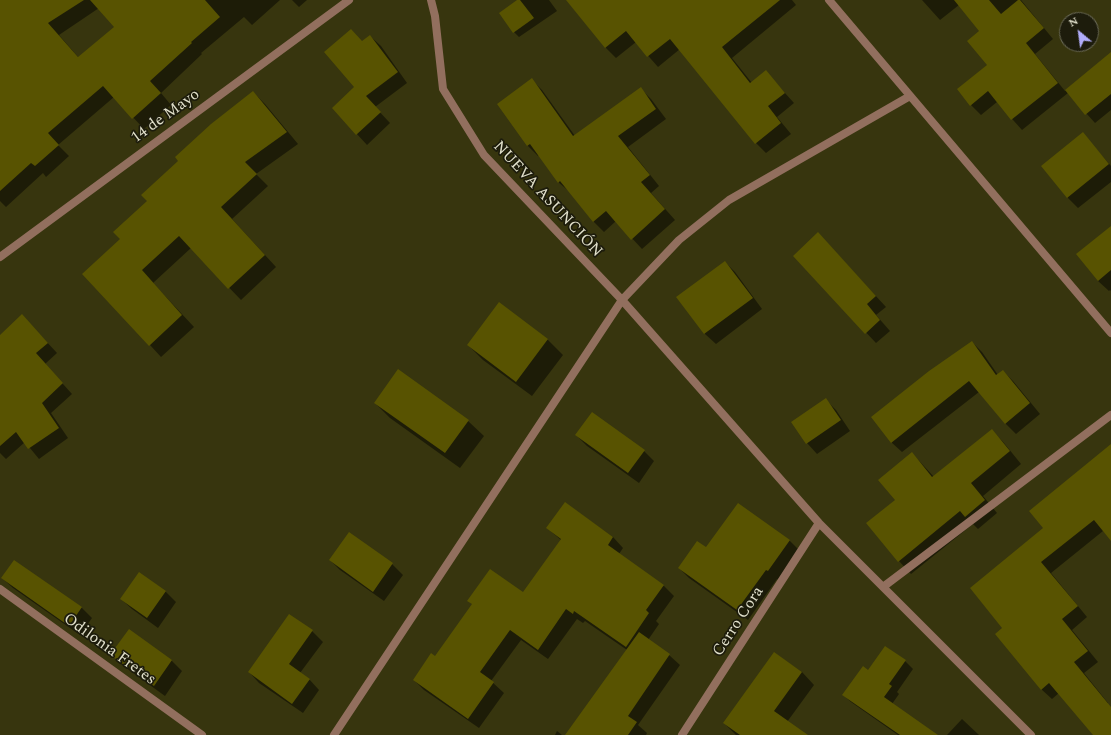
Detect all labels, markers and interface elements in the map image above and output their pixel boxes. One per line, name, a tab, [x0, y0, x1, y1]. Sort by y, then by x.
north arrow	[1059, 12, 1099, 52]
text: N	[1065, 12, 1081, 32]
street label: 14 de Mayo	[128, 86, 204, 148]
street label: NUEVA ASUNCIÓN	[488, 138, 606, 262]
street label: Cerro Cora	[709, 584, 769, 660]
street label: Odilonia Fretes	[59, 610, 159, 690]

